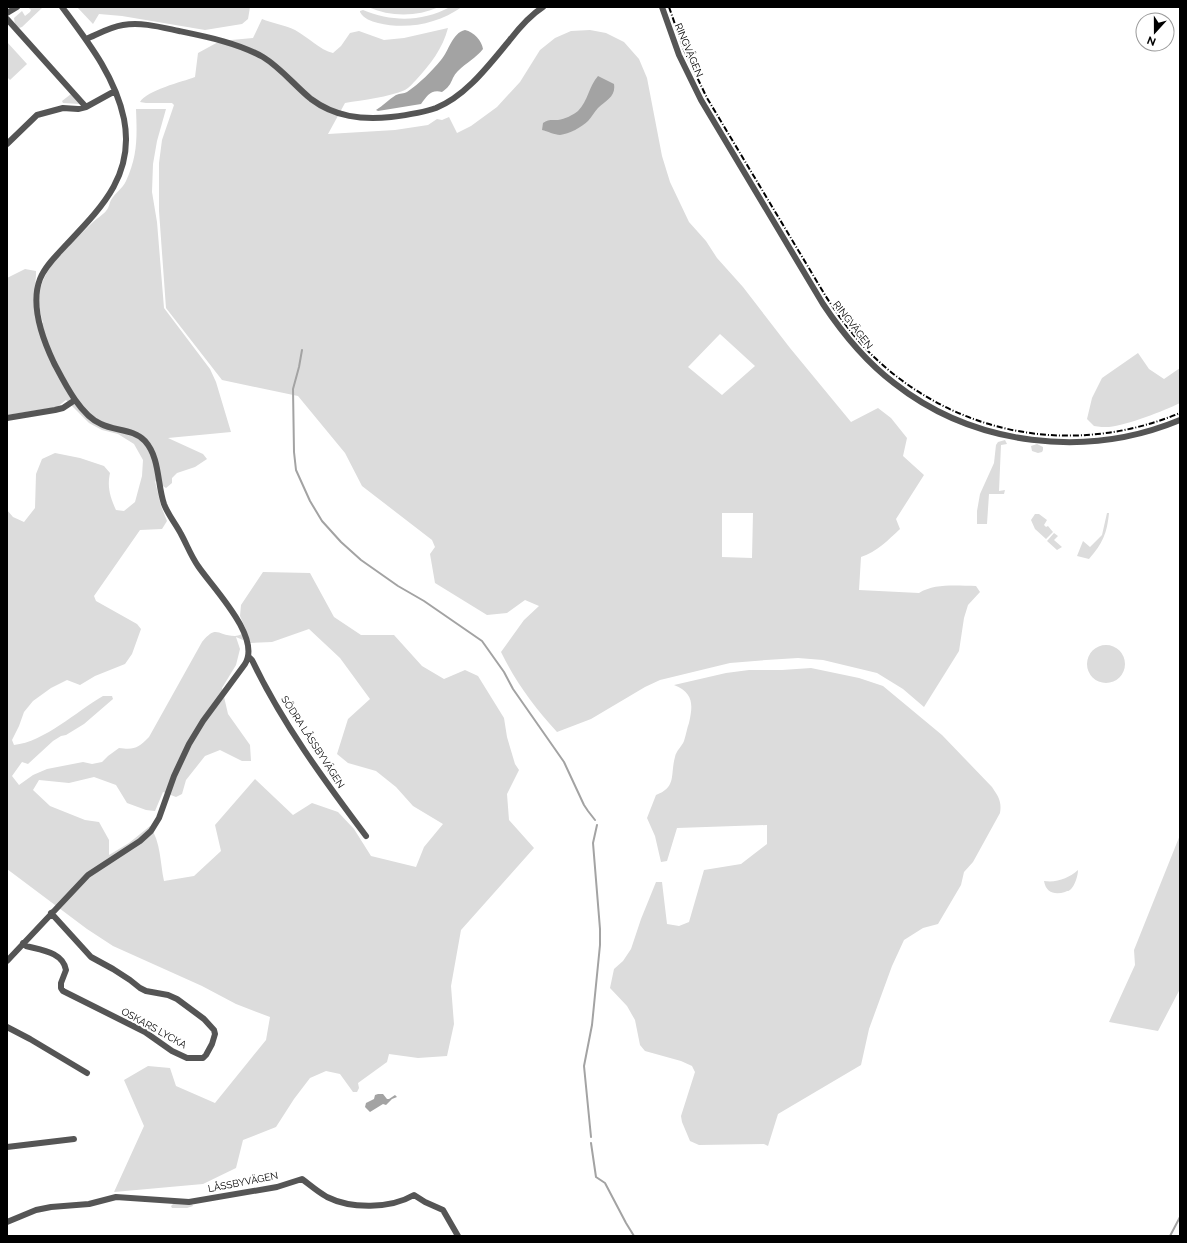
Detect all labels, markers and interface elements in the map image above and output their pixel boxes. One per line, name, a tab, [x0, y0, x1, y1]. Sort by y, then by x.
north arrow	[1135, 12, 1175, 52]
street label: RINGVÄGEN	[673, 21, 705, 79]
text: N	[1145, 33, 1158, 48]
street label: RINGVÄGEN	[831, 299, 875, 351]
street label: SÖDRA LÅSSBYVÄGEN	[279, 694, 347, 790]
street label: OSKARS LYCKA	[120, 1006, 189, 1051]
street label: LÅSSBYVÄGEN	[207, 1170, 279, 1194]

